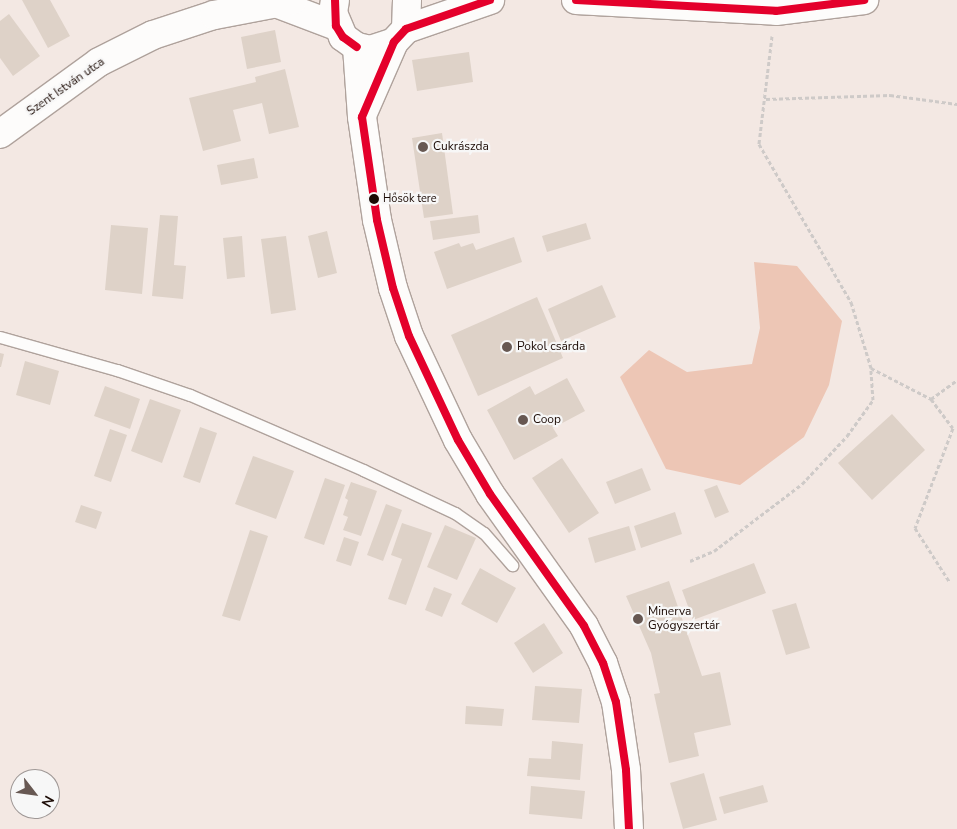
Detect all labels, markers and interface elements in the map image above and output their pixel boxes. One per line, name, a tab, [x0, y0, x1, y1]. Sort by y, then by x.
street label: Szent István utca	[24, 55, 108, 119]
place label: Cukrászda	[433, 140, 489, 154]
marker: Cukrászda	[417, 141, 429, 153]
place label: Hősök tere	[383, 192, 437, 206]
marker: Hősök tere	[369, 194, 379, 204]
place label: Pokol csárda	[517, 340, 585, 354]
marker: Pokol csárda	[501, 341, 513, 353]
place label: Coop	[533, 413, 561, 427]
marker: Coop	[517, 414, 529, 426]
place label: Minerva Gyógyszertár	[648, 605, 720, 633]
marker: Minerva Gyógyszertár	[632, 613, 644, 625]
north arrow	[10, 769, 60, 819]
text: N	[37, 792, 58, 811]

